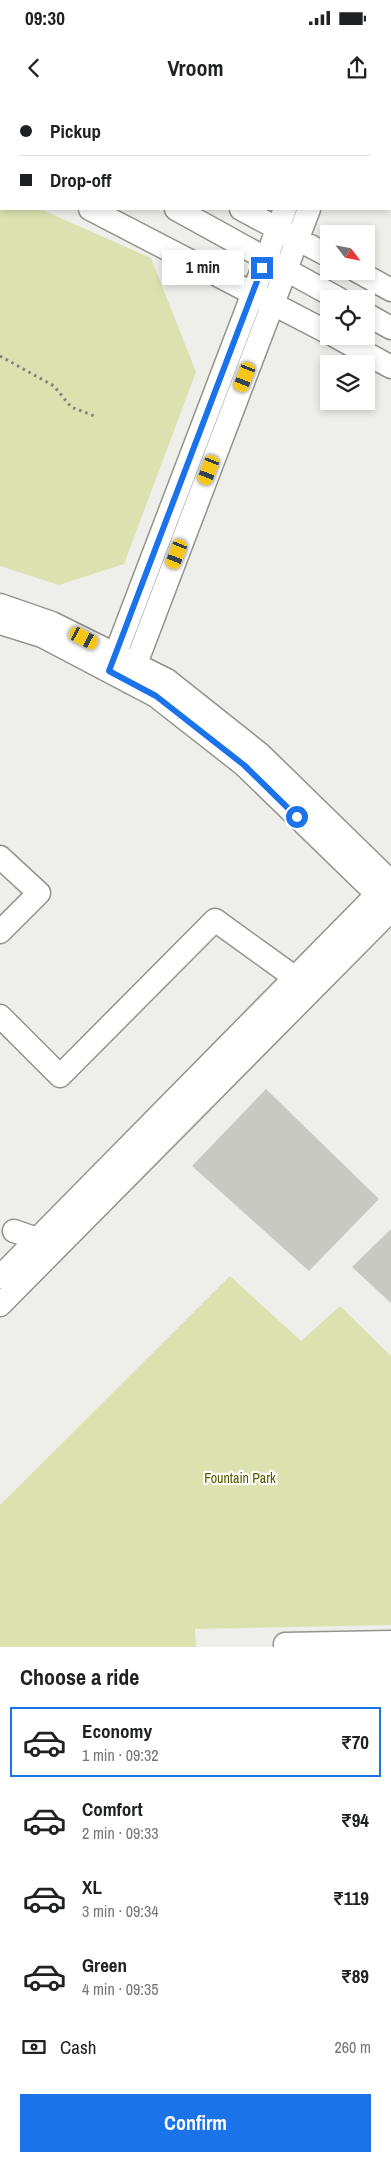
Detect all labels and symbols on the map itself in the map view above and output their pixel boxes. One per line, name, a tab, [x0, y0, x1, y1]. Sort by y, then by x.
north arrow	[320, 225, 375, 280]
callout: 1 min	[162, 250, 244, 286]
route end	[251, 257, 273, 279]
car	[232, 360, 257, 394]
car	[196, 453, 221, 487]
car	[164, 537, 189, 571]
car	[67, 625, 100, 651]
route start	[286, 806, 308, 828]
park label: Fountain Park	[204, 1469, 276, 1487]

